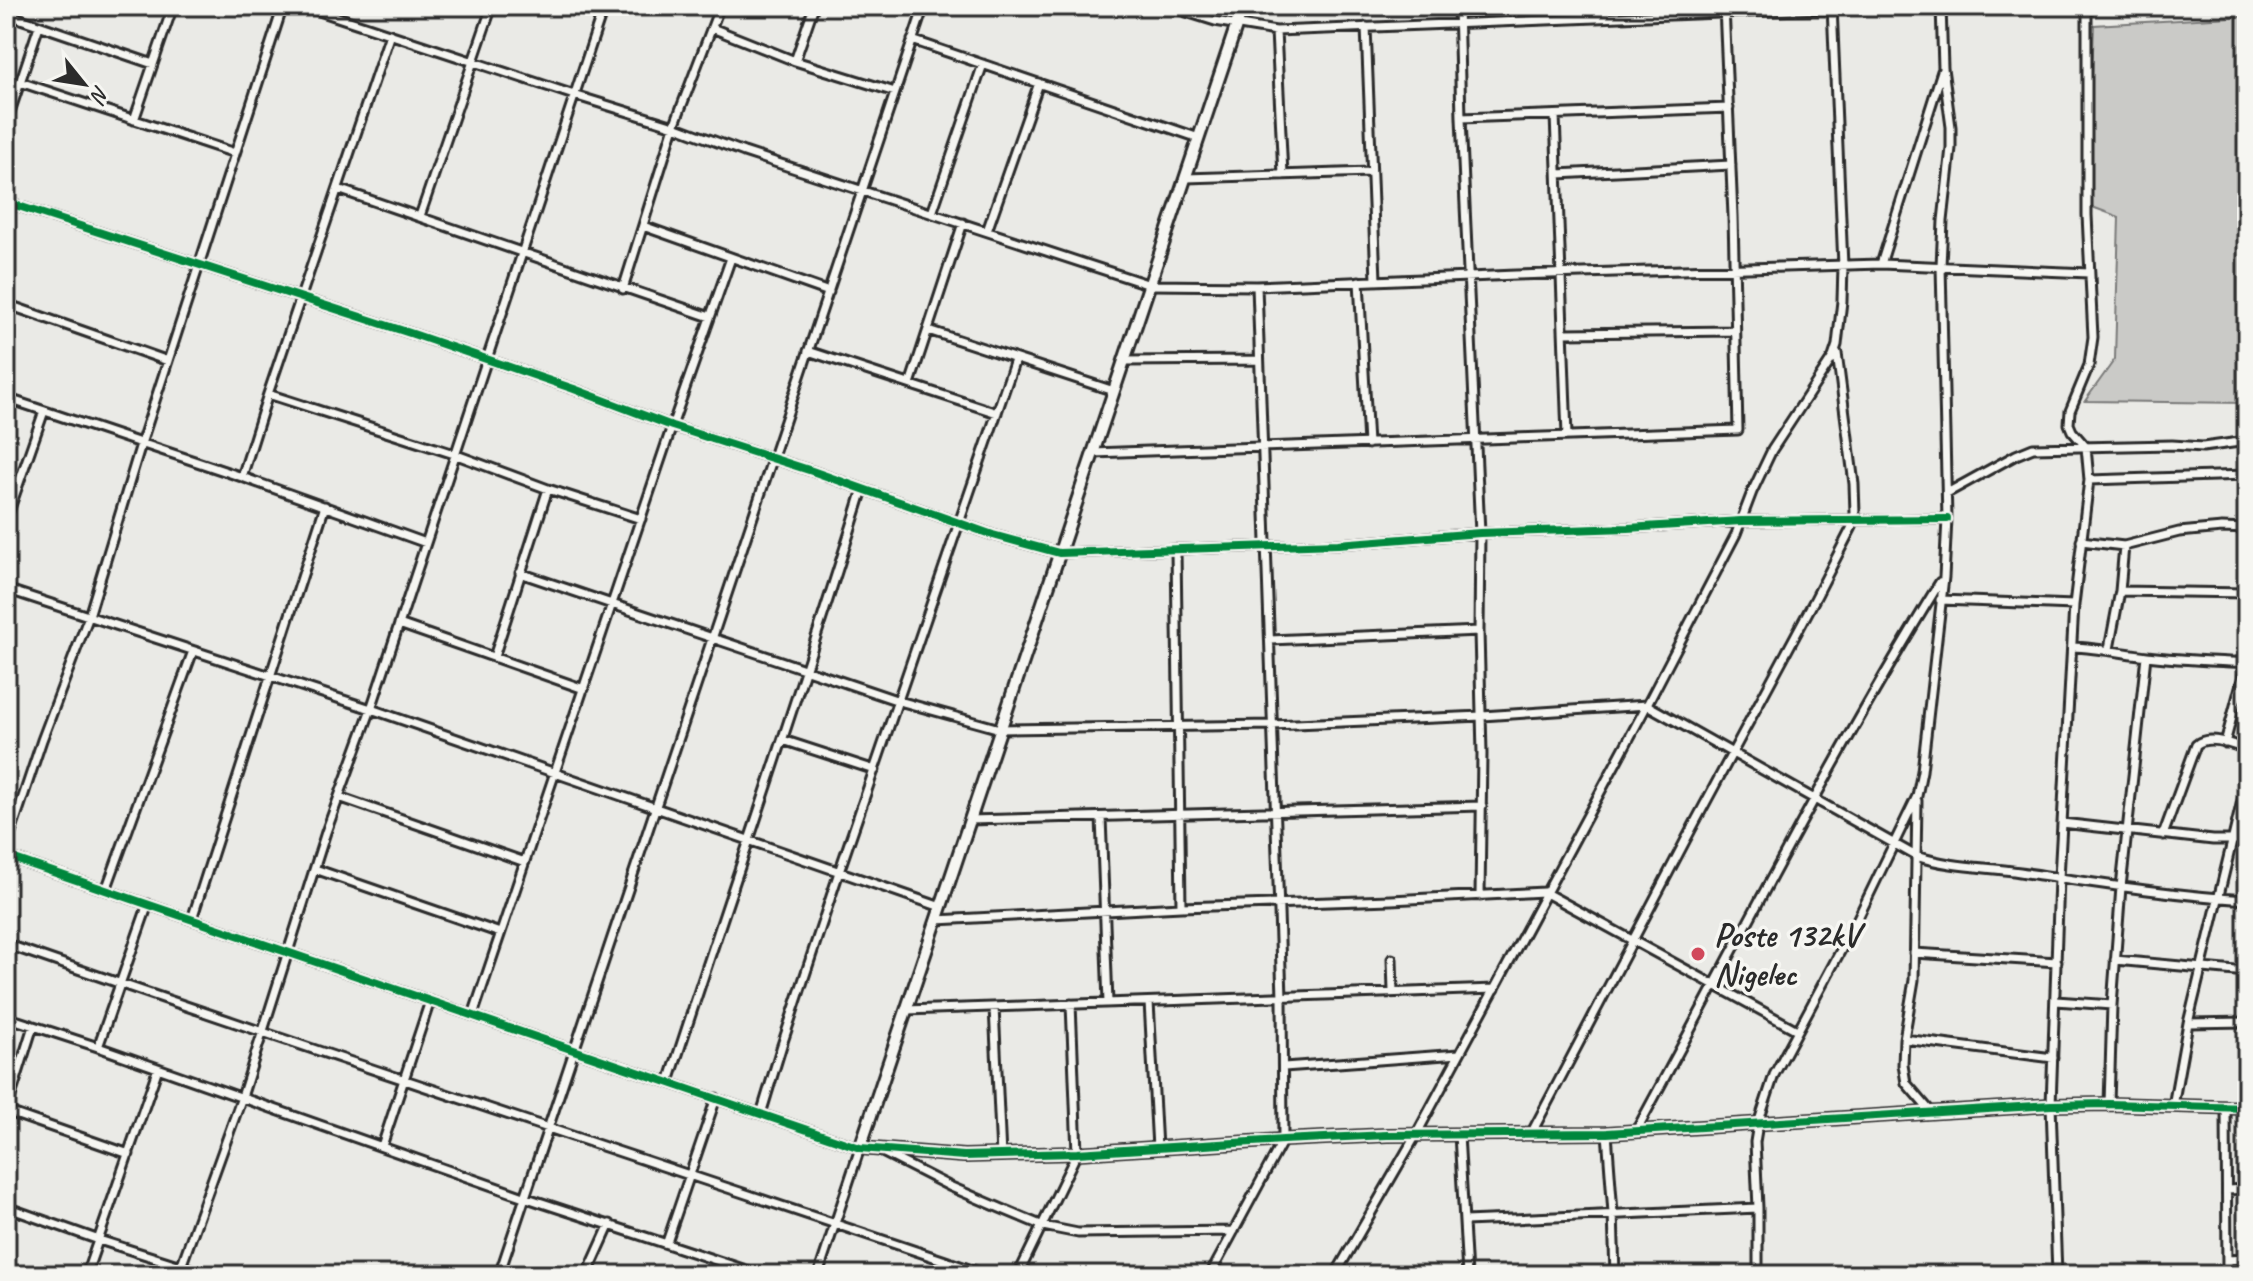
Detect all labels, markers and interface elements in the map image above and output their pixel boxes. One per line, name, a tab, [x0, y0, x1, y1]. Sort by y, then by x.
north arrow	[44, 44, 124, 124]
text: N	[83, 81, 116, 109]
place label: Poste 132kV Nigelec	[1714, 913, 1867, 995]
marker: Poste 132kV Nigelec	[1689, 945, 1707, 963]

